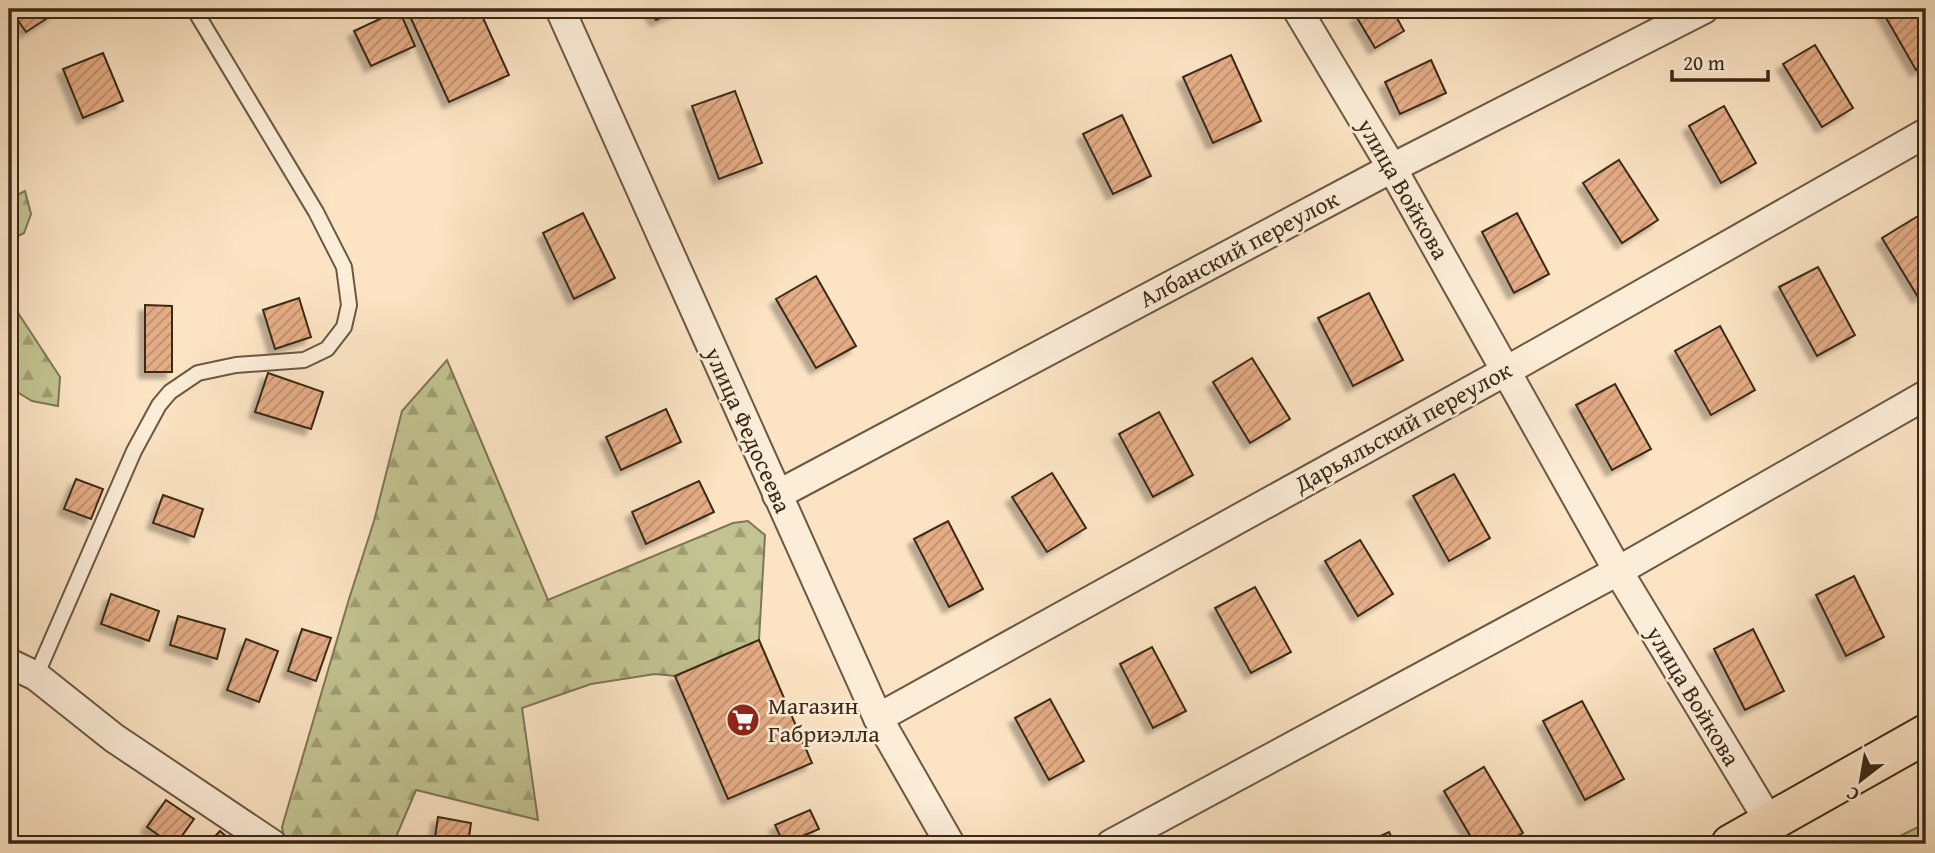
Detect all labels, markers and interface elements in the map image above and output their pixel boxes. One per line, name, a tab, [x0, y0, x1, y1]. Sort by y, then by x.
scale bar	[1672, 38, 1769, 82]
text: 20 m	[1683, 47, 1725, 78]
street label: улица Войкова	[1348, 111, 1458, 266]
street label: Албанский переулок	[1133, 181, 1345, 316]
street label: улица Федосеева	[696, 340, 801, 519]
street label: Дарьяльский переулок	[1287, 352, 1518, 502]
street label: улица Войкова	[1637, 618, 1749, 773]
place label: Магазин Габриэлла	[768, 688, 880, 751]
supermarket icon: Магазин Габриэлла	[724, 701, 762, 739]
north arrow	[1826, 744, 1896, 814]
text: С	[1840, 780, 1864, 809]

